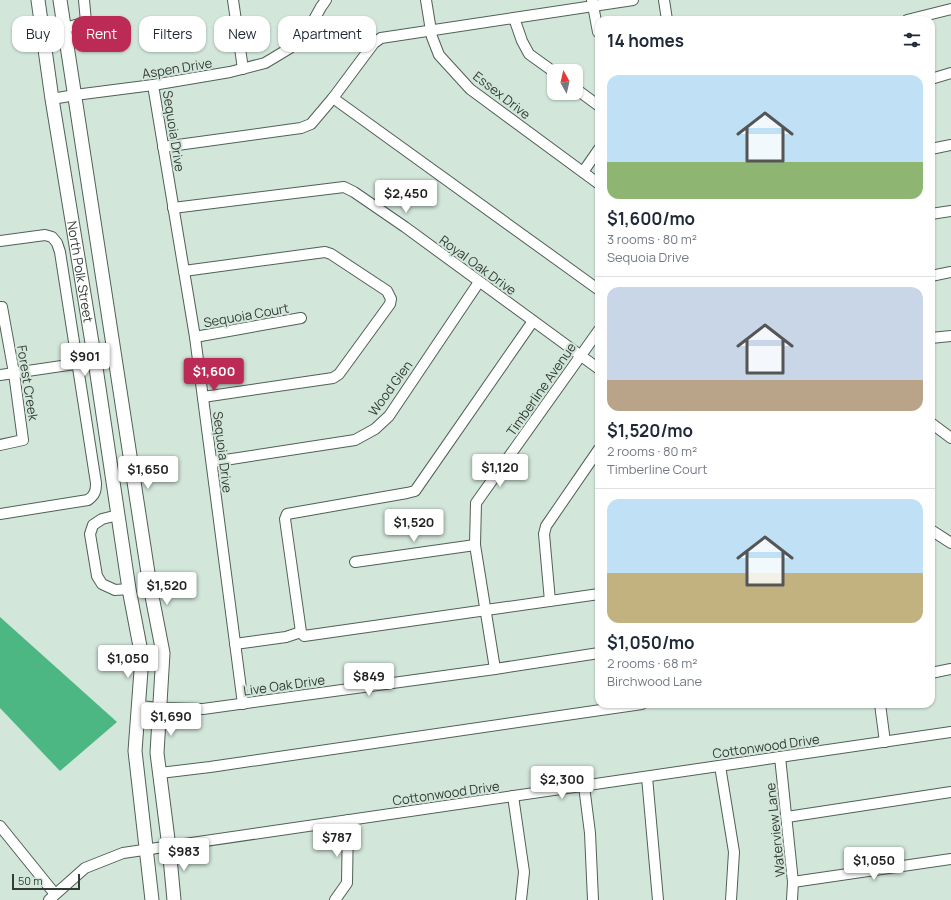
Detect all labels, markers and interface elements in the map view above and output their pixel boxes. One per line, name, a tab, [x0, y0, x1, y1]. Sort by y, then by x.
chip: Buy	[12, 16, 64, 52]
chip: Rent	[72, 16, 131, 52]
chip: Filters	[139, 16, 206, 52]
chip: New	[214, 16, 270, 52]
chip: Apartment	[278, 16, 376, 52]
text: 14 homes	[607, 29, 684, 52]
icon: filters	[901, 29, 923, 51]
street label: Aspen Drive	[141, 54, 214, 82]
north arrow	[547, 64, 583, 100]
map controls	[547, 64, 583, 100]
street label: Essex Drive	[470, 67, 535, 123]
street label: Sequoia Drive	[159, 89, 189, 173]
icon: home	[729, 101, 801, 173]
pin: $2,450	[373, 180, 439, 214]
text: $2,450	[384, 184, 428, 202]
text: $1,600/mo	[607, 207, 695, 230]
street label: North Polk Street	[63, 220, 98, 324]
text: 3 rooms · 80 m²	[607, 230, 697, 248]
street label: Royal Oak Drive	[436, 231, 520, 299]
text: Sequoia Drive	[607, 248, 689, 266]
street label: Sequoia Court	[202, 299, 290, 331]
icon: home	[729, 313, 801, 385]
street label: Timberline Avenue	[502, 338, 580, 439]
pin: $901	[61, 343, 109, 377]
street label: Forest Creek	[13, 344, 43, 423]
text: $901	[70, 347, 100, 365]
street label: Wood Glen	[364, 357, 416, 419]
pin: $1,600	[181, 358, 247, 392]
text: $1,600	[193, 362, 235, 380]
street label: Sequoia Drive	[209, 410, 237, 494]
text: $1,520/mo	[607, 419, 693, 442]
text: 2 rooms · 80 m²	[607, 442, 697, 460]
pin: $1,120	[467, 454, 533, 488]
pin: $1,650	[115, 456, 181, 490]
text: $1,120	[481, 458, 519, 476]
text: $1,650	[127, 460, 169, 478]
text: Timberline Court	[607, 460, 707, 478]
pin: $1,520	[381, 509, 447, 543]
text: $1,520	[394, 513, 434, 531]
icon: home	[729, 525, 801, 597]
pin: $1,520	[134, 572, 200, 606]
text: $1,520	[147, 576, 187, 594]
text: $1,050/mo	[607, 631, 694, 654]
pin: $1,050	[95, 645, 161, 679]
text: $1,050	[107, 649, 149, 667]
text: 2 rooms · 68 m²	[607, 654, 697, 672]
pin: $849	[345, 663, 393, 697]
text: $849	[353, 667, 385, 685]
street label: Live Oak Drive	[242, 670, 326, 700]
text: Birchwood Lane	[607, 672, 702, 690]
pin: $1,690	[138, 703, 204, 737]
text: $1,690	[150, 707, 192, 725]
street label: Cottonwood Drive	[711, 730, 821, 762]
pin: $2,300	[529, 766, 595, 800]
text: $2,300	[540, 770, 584, 788]
street label: Cottonwood Drive	[391, 777, 501, 809]
street label: Waterview Lane	[761, 782, 789, 878]
pin: $787	[313, 824, 361, 858]
text: $787	[322, 828, 352, 846]
pin: $983	[160, 838, 208, 872]
text: $983	[168, 842, 200, 860]
pin: $1,050	[841, 847, 907, 881]
text: $1,050	[853, 851, 895, 869]
scale bar	[12, 872, 80, 891]
text: 50 m	[18, 873, 43, 888]

